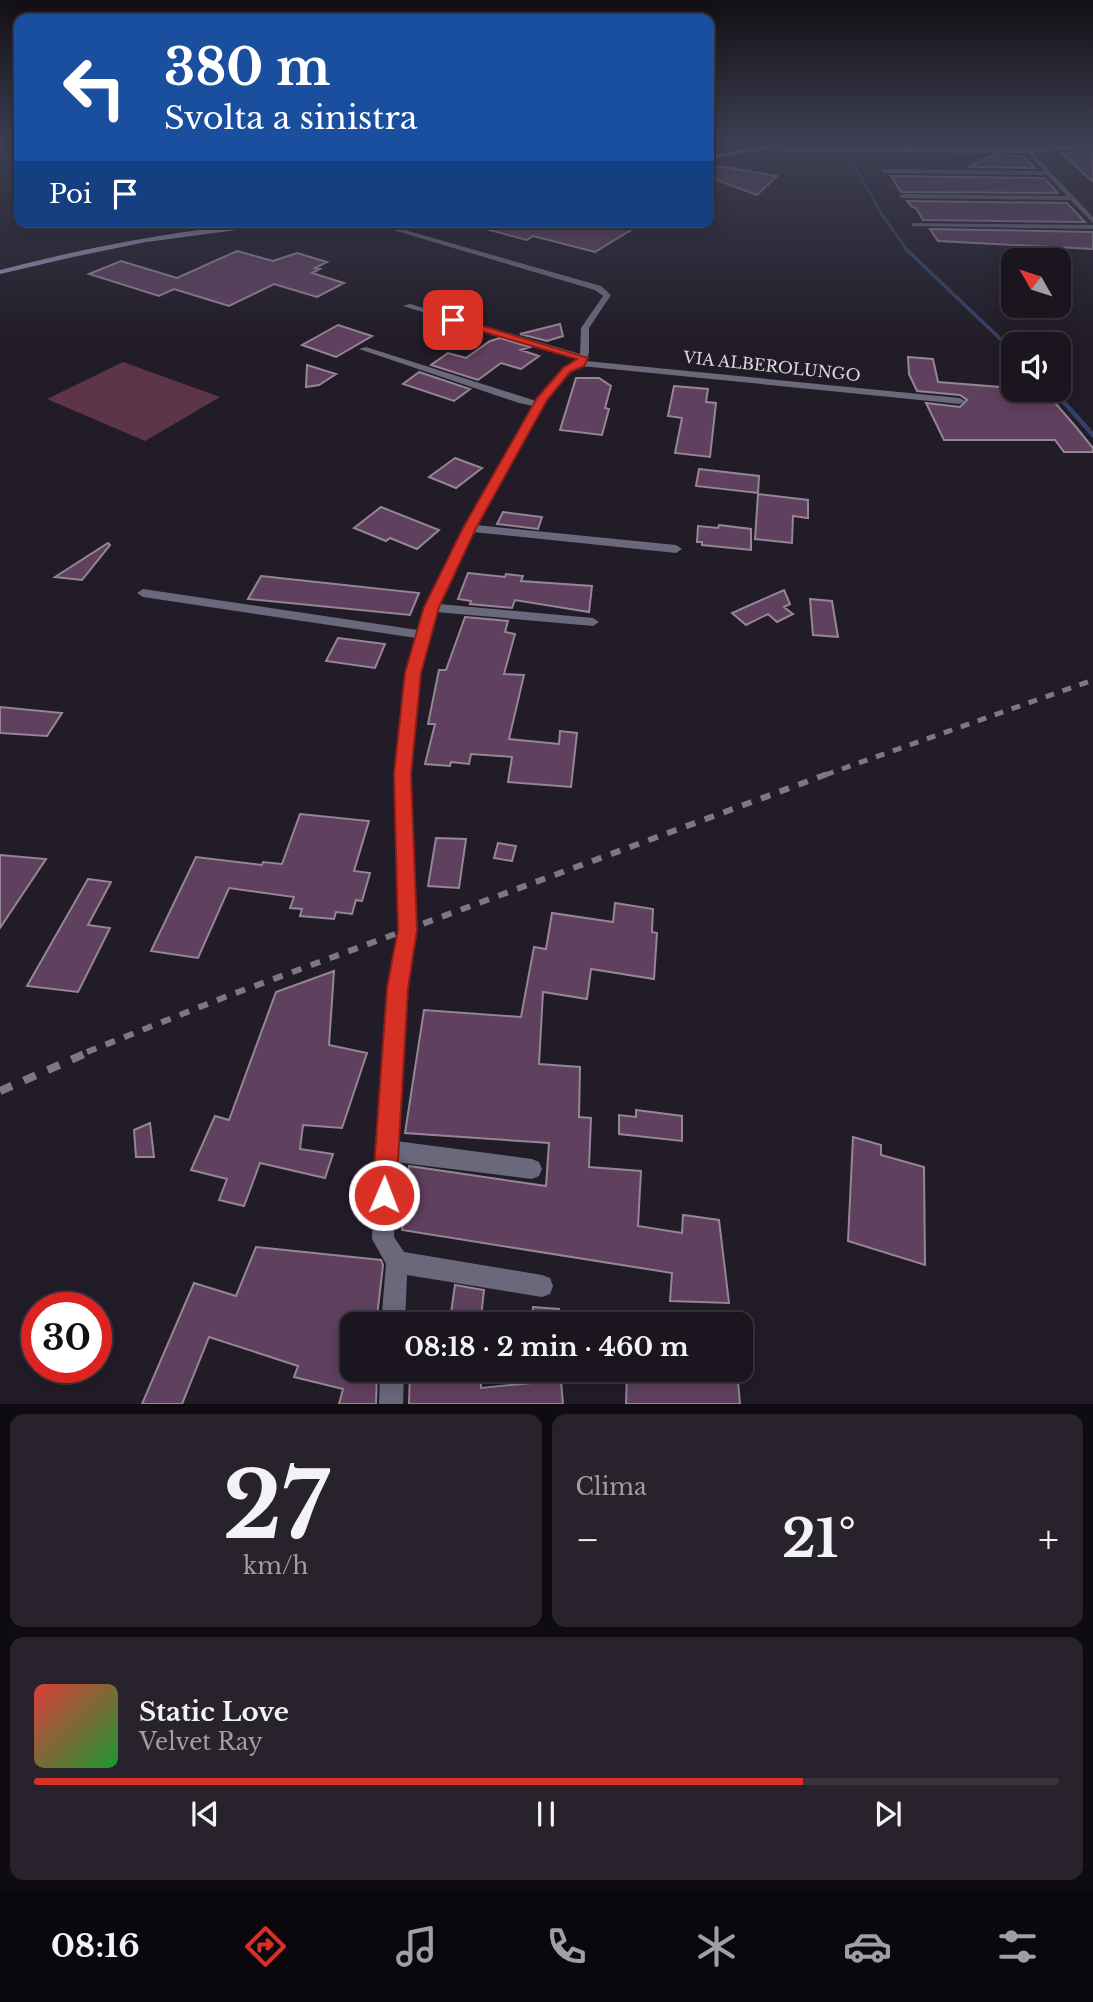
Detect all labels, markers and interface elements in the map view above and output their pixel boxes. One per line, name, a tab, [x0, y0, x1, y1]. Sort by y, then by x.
text: 380 m	[164, 37, 331, 98]
icon: left	[49, 42, 140, 133]
text: Svolta a sinistra	[164, 98, 417, 138]
icon: arrive	[106, 175, 144, 213]
text: Poi	[49, 178, 92, 210]
north arrow	[1001, 248, 1071, 318]
map controls	[1001, 248, 1071, 402]
pin	[423, 290, 483, 350]
icon: arrive	[434, 301, 472, 339]
button: sound	[1001, 332, 1071, 402]
street label: VIA ALBEROLUNGO	[681, 347, 862, 385]
position arrow	[347, 1158, 421, 1232]
speed limit sign: 30	[21, 1292, 112, 1383]
text: 08:18 · 2 min · 460 m	[404, 1331, 689, 1363]
text: 27	[223, 1450, 329, 1563]
text: Clima	[576, 1473, 647, 1501]
text: 21°	[782, 1507, 856, 1571]
text: −	[576, 1516, 600, 1563]
text: +	[1038, 1516, 1059, 1563]
text: km/h	[243, 1552, 308, 1580]
text: Static Love	[139, 1696, 289, 1728]
text: Velvet Ray	[139, 1728, 263, 1756]
icon: previous	[186, 1795, 224, 1833]
icon: pause	[527, 1795, 565, 1833]
icon: next	[869, 1795, 907, 1833]
icon: directions	[241, 1922, 290, 1971]
icon: music	[392, 1922, 441, 1971]
icon: phone	[542, 1922, 591, 1971]
icon: climate	[692, 1922, 741, 1971]
icon: car	[843, 1922, 892, 1971]
icon: filters	[993, 1922, 1042, 1971]
text: 08:16	[51, 1926, 140, 1966]

